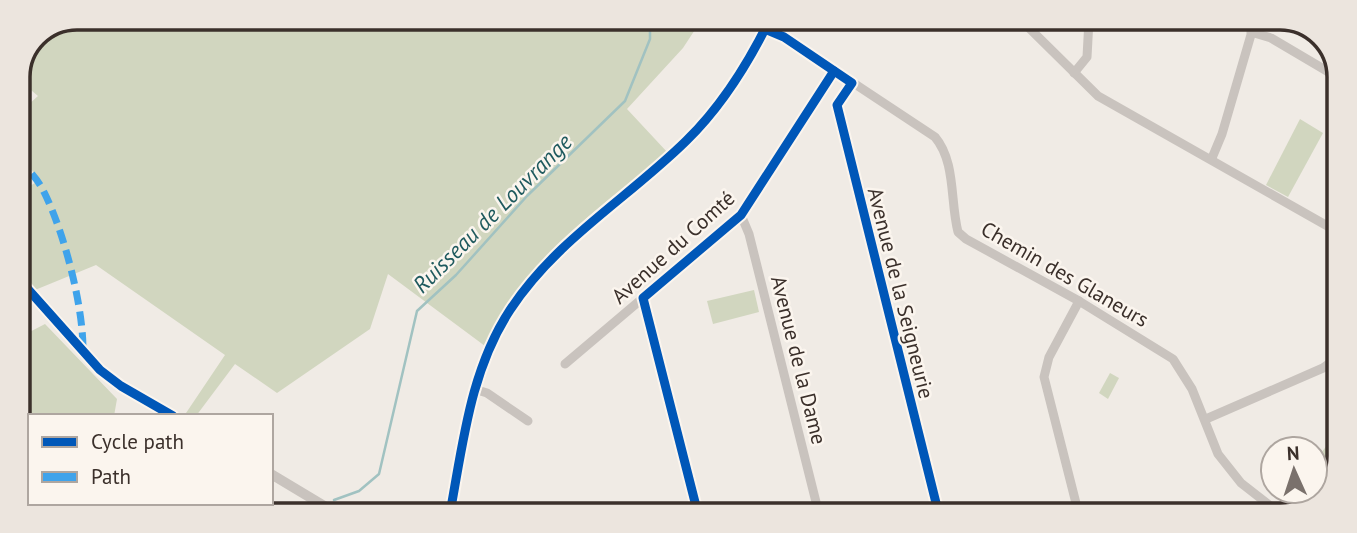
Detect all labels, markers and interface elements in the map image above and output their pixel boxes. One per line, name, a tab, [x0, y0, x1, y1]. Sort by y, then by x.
water label: Ruisseau de Louvrange	[406, 127, 578, 299]
street label: Avenue du Comté	[606, 185, 740, 309]
street label: Avenue de la Seigneurie	[862, 185, 940, 401]
street label: Chemin des Glaneurs	[976, 215, 1154, 333]
street label: Avenue de la Dame	[765, 273, 833, 447]
legend	[28, 414, 273, 505]
text: Cycle path	[91, 428, 184, 455]
north arrow	[1259, 435, 1329, 505]
text: N	[1286, 441, 1300, 465]
text: Path	[91, 463, 131, 490]

